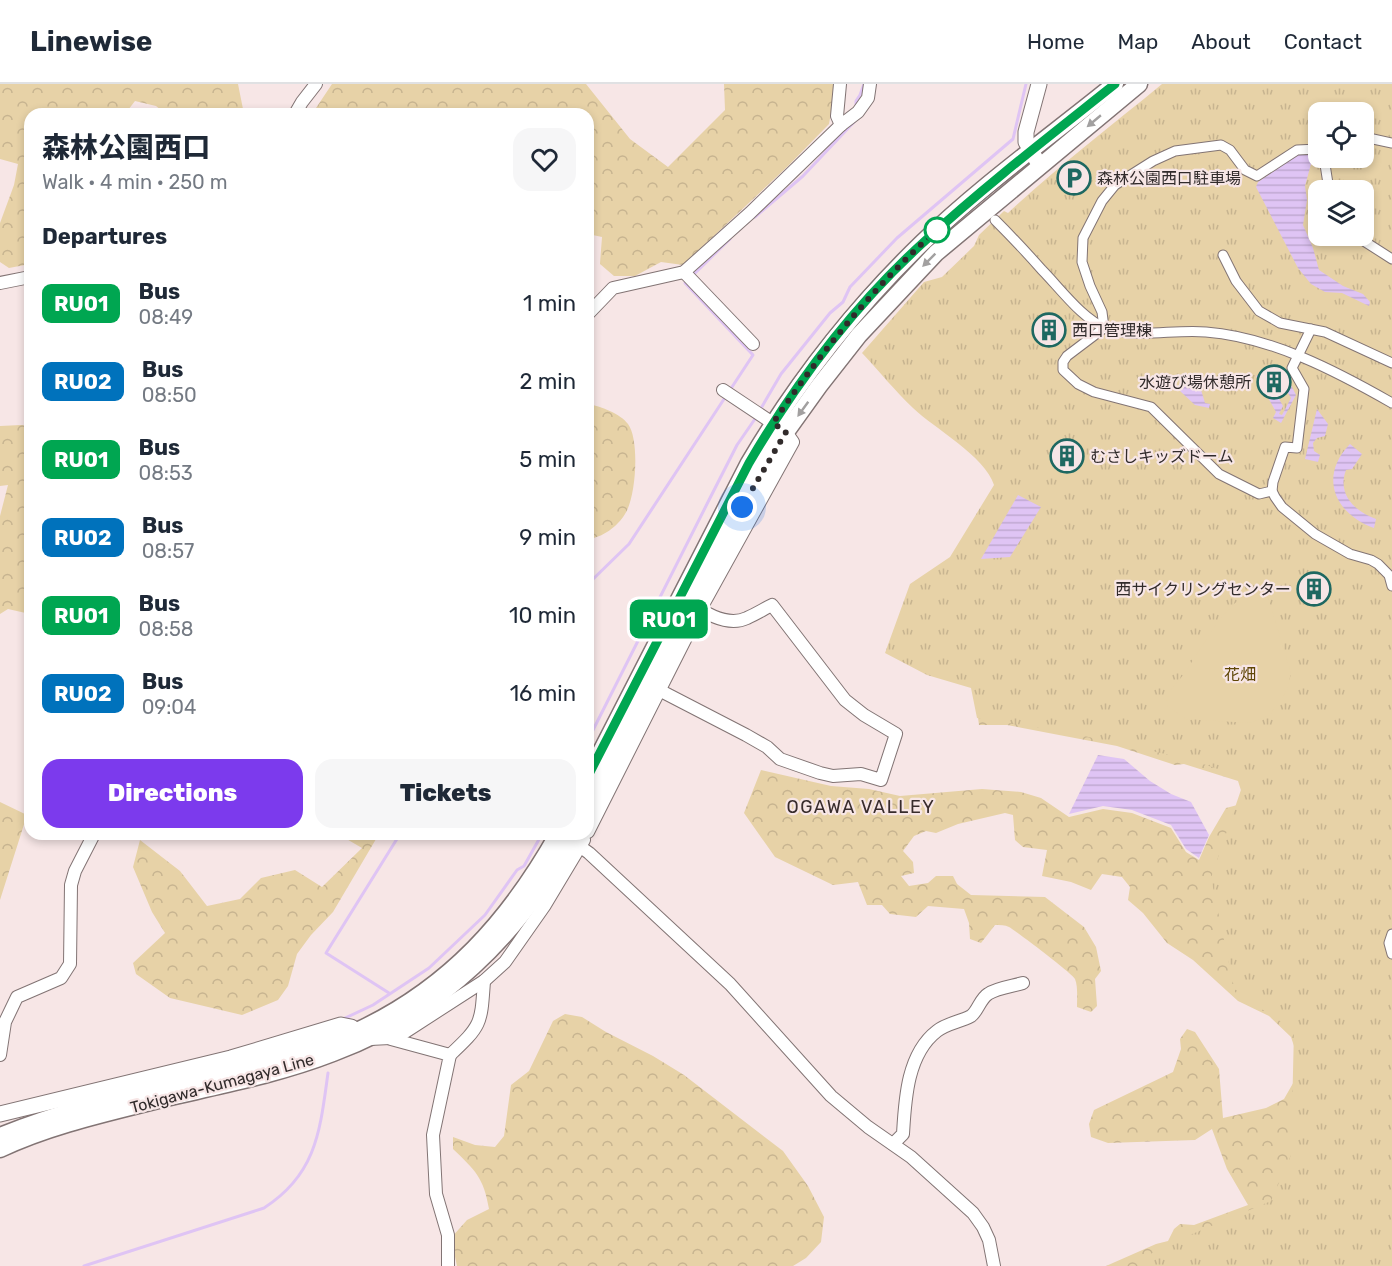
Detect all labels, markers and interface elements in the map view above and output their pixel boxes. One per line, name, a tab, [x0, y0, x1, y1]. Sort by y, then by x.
text: Linewise	[30, 25, 153, 58]
text: Home	[1027, 29, 1084, 54]
text: Map	[1117, 29, 1158, 54]
text: About	[1191, 29, 1251, 54]
text: Contact	[1284, 29, 1362, 54]
map controls	[1308, 102, 1374, 246]
button: locate	[1308, 102, 1374, 168]
one-way arrow	[1086, 115, 1102, 128]
button: heart	[513, 128, 576, 191]
text: 森林公園西口	[42, 131, 210, 164]
parking icon: 森林公園西口駐車場	[1056, 160, 1092, 196]
place label: 森林公園西口駐車場	[1097, 169, 1241, 188]
text: Walk · 4 min · 250 m	[42, 170, 227, 194]
button: layers	[1308, 180, 1374, 246]
unlabelled marker	[924, 217, 950, 243]
text: Departures	[42, 223, 167, 250]
one-way arrow	[921, 253, 936, 267]
text: Bus	[138, 278, 180, 305]
text: 1 min	[523, 290, 576, 317]
text: RU01	[54, 291, 108, 316]
text: 08:49	[138, 305, 193, 329]
building icon: 西口管理棟	[1031, 312, 1067, 348]
place label: 西口管理棟	[1072, 321, 1152, 340]
text: Bus	[142, 356, 183, 383]
building icon: 水遊び場休憩所	[1256, 364, 1292, 400]
text: 2 min	[519, 368, 576, 395]
text: RU02	[54, 369, 112, 394]
place label: 水遊び場休憩所	[1139, 373, 1251, 392]
text: 08:50	[142, 383, 197, 407]
one-way arrow	[797, 400, 809, 416]
text: Bus	[138, 434, 180, 461]
building icon: むさしキッズドーム	[1049, 438, 1085, 474]
text: 5 min	[519, 446, 576, 473]
text: RU01	[54, 447, 108, 472]
place label: むさしキッズドーム	[1090, 447, 1234, 466]
text: 08:53	[138, 461, 193, 485]
your location	[727, 492, 757, 522]
text: Bus	[142, 512, 183, 539]
text: 9 min	[519, 524, 576, 551]
text: RU02	[54, 525, 112, 550]
text: 08:57	[142, 539, 194, 563]
building icon: 西サイクリングセンター	[1296, 571, 1332, 607]
place label: 西サイクリングセンター	[1115, 580, 1291, 599]
text: Bus	[138, 590, 180, 617]
line badge: RU01	[627, 600, 711, 638]
text: 10 min	[509, 602, 576, 629]
text: RU01	[54, 603, 108, 628]
text: RU01	[642, 607, 696, 632]
text: 08:58	[138, 617, 194, 641]
park label: 花畑	[1224, 665, 1256, 684]
text: Bus	[142, 668, 183, 695]
text: 16 min	[510, 680, 576, 707]
text: RU02	[54, 681, 112, 706]
text: 09:04	[142, 695, 196, 719]
button: Directions	[42, 759, 303, 828]
button: Tickets	[315, 759, 576, 828]
district label: OGAWA VALLEY	[786, 796, 936, 818]
street label: Tokigawa-Kumagaya Line	[128, 1050, 316, 1117]

